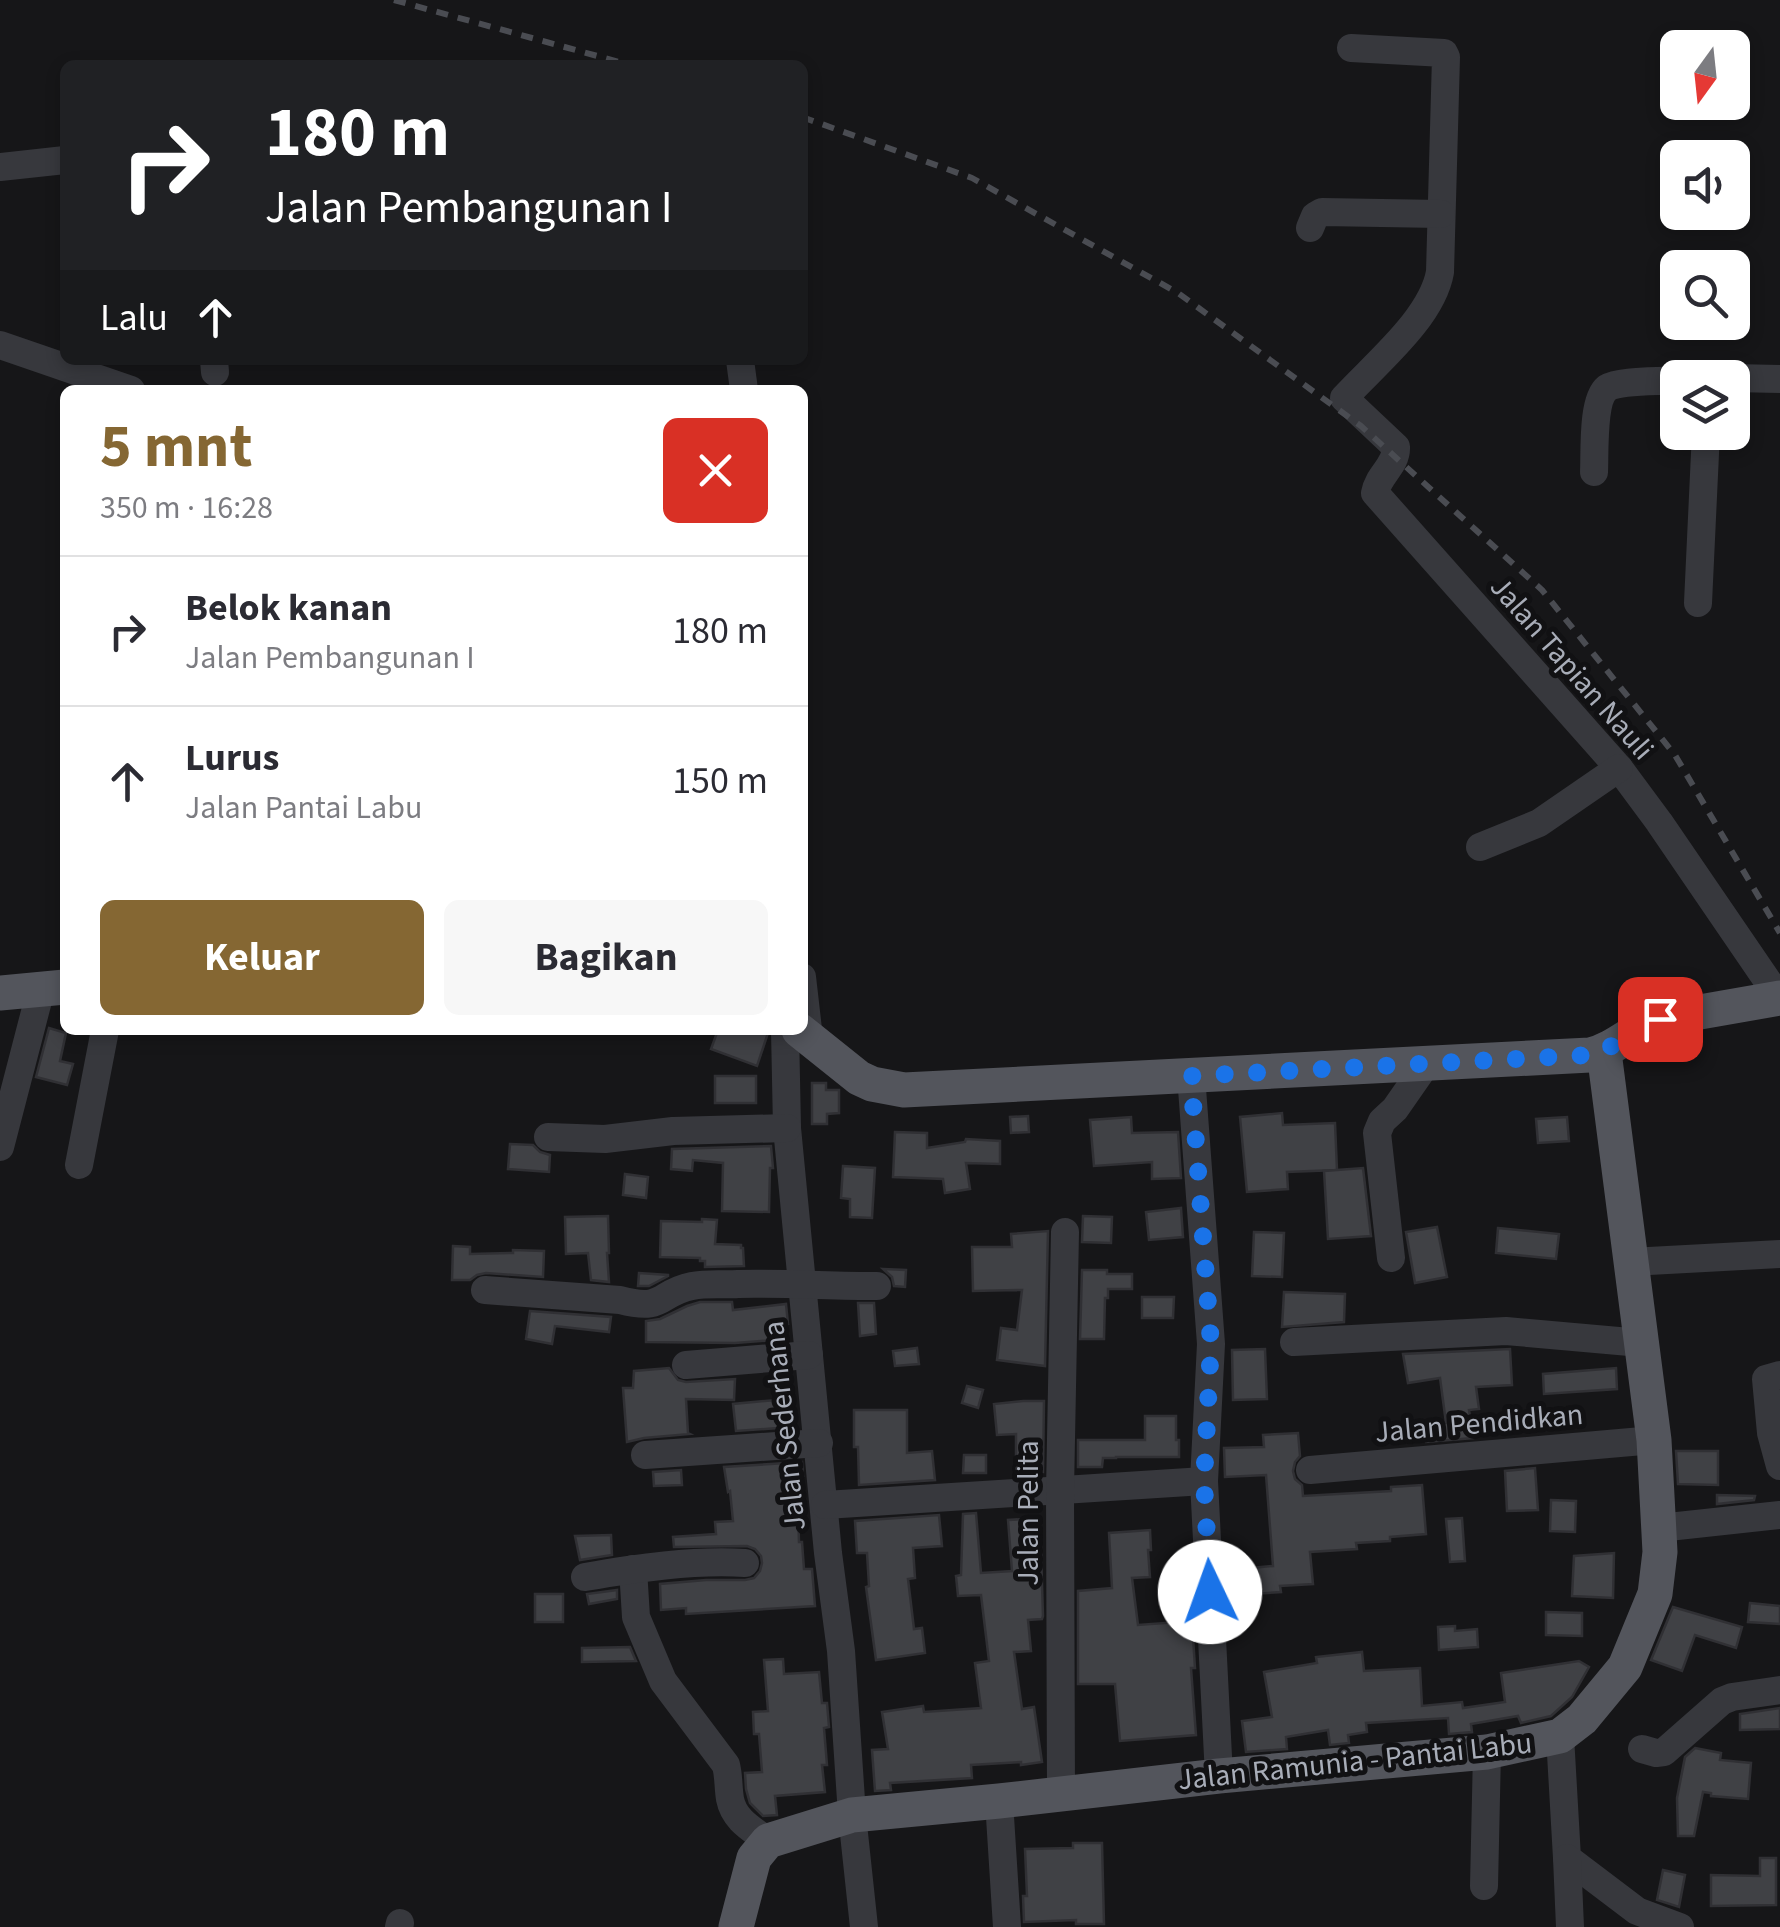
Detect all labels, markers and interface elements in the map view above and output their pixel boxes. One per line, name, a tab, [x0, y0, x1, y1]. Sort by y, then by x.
north arrow	[1660, 30, 1750, 120]
map controls	[1660, 30, 1750, 450]
text: 180 m	[265, 83, 450, 183]
icon: right	[100, 100, 230, 230]
button: sound	[1660, 140, 1750, 230]
text: Jalan Pembangunan I	[265, 176, 673, 240]
button: search	[1660, 250, 1750, 340]
icon: ahead	[188, 290, 243, 345]
text: Lalu	[100, 291, 168, 345]
button: layers	[1660, 360, 1750, 450]
text: 5 mnt	[100, 405, 252, 490]
button: close	[663, 418, 768, 523]
text: 350 m · 16:28	[100, 485, 273, 531]
street label: Jalan Tapian Nauli	[1480, 567, 1664, 770]
text: Belok kanan	[185, 581, 392, 635]
icon: right	[100, 604, 155, 659]
text: 180 m	[672, 604, 768, 658]
text: Jalan Pembangunan I	[185, 635, 475, 681]
text: Lurus	[185, 731, 279, 785]
icon: ahead	[100, 754, 155, 809]
text: 150 m	[672, 754, 768, 808]
text: Jalan Pantai Labu	[185, 785, 422, 831]
button: Keluar	[100, 900, 424, 1015]
button: Bagikan	[444, 900, 768, 1015]
pin	[1618, 977, 1703, 1062]
icon: arrive	[1633, 992, 1688, 1047]
street label: Jalan Sederhana	[752, 1319, 817, 1533]
street label: Jalan Pendidkan	[1373, 1393, 1585, 1454]
street label: Jalan Pelita	[1007, 1440, 1050, 1586]
position arrow	[1158, 1540, 1262, 1644]
street label: Jalan Ramunia - Pantai Labu	[1176, 1722, 1534, 1801]

